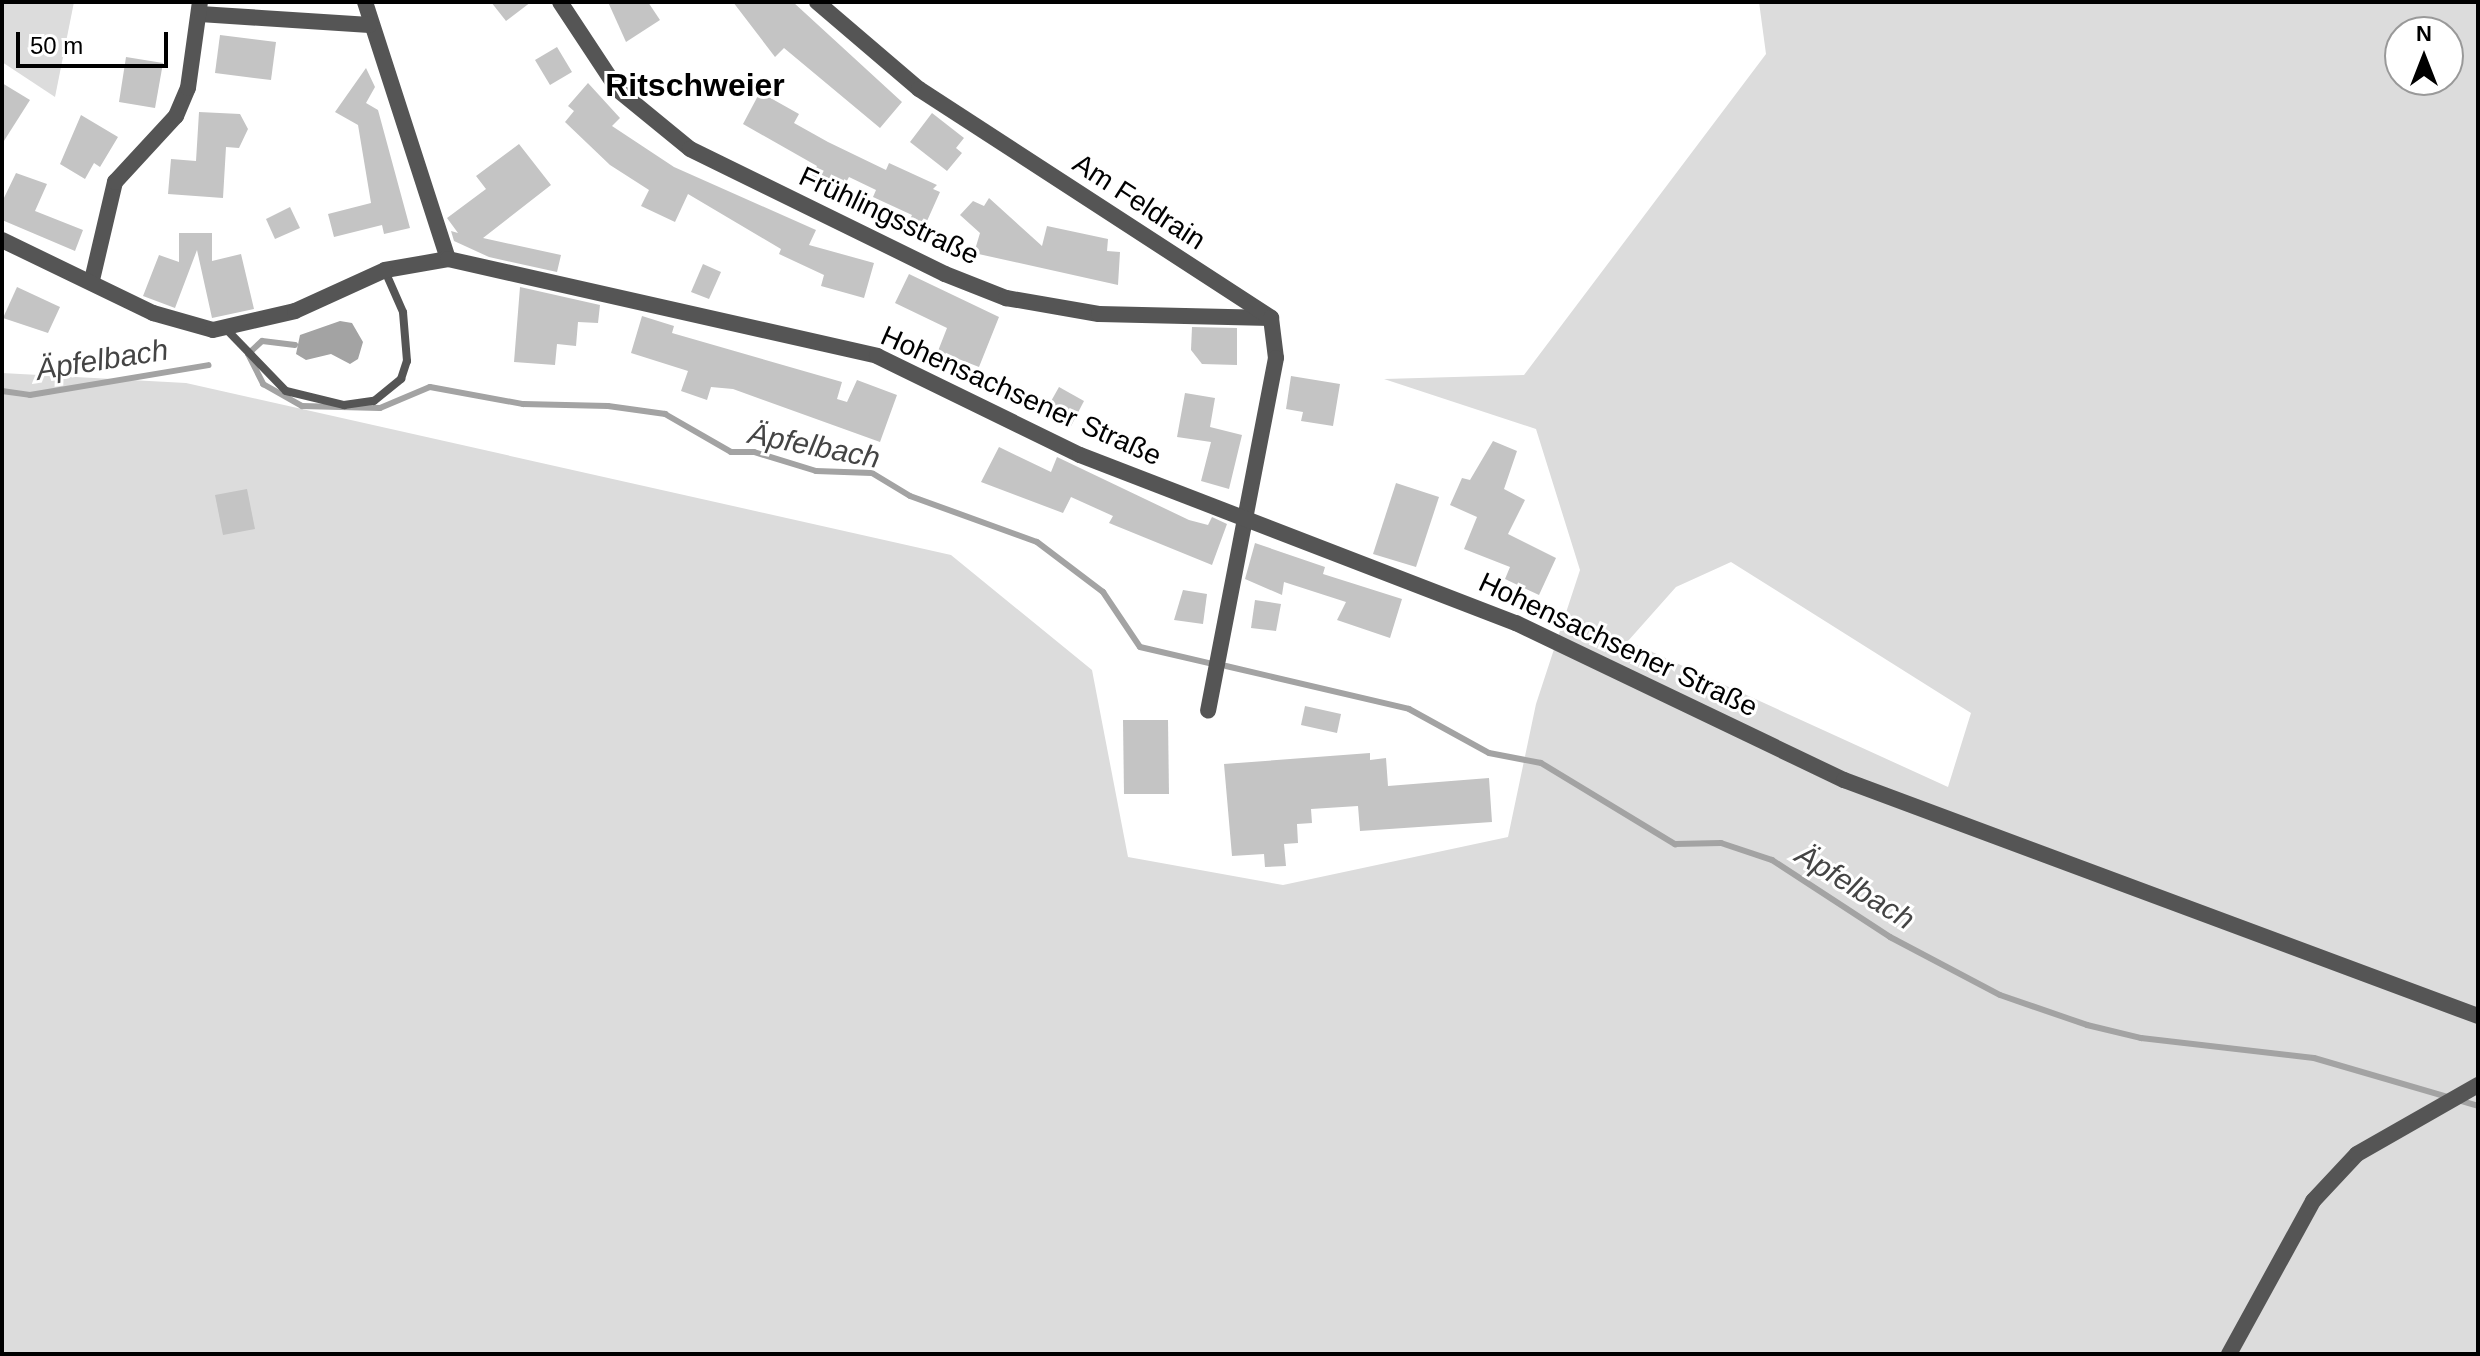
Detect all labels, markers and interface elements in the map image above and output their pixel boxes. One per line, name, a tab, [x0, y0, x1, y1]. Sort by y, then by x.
scale bar	[20, 16, 172, 66]
north arrow	[2384, 16, 2464, 96]
text: N	[2416, 21, 2432, 46]
text: 50 m	[30, 32, 83, 59]
district label: Ritschweier	[605, 66, 785, 104]
street label: Am Feldrain	[1067, 147, 1211, 257]
street label: Frühlingsstraße	[794, 160, 984, 272]
street label: Hohensachsener Straße	[876, 319, 1166, 473]
water label: Äpfelbach	[33, 332, 171, 388]
water label: Äpfelbach	[745, 416, 883, 476]
street label: Hohensachsener Straße	[1473, 566, 1763, 724]
water label: Äpfelbach	[1789, 836, 1921, 938]

